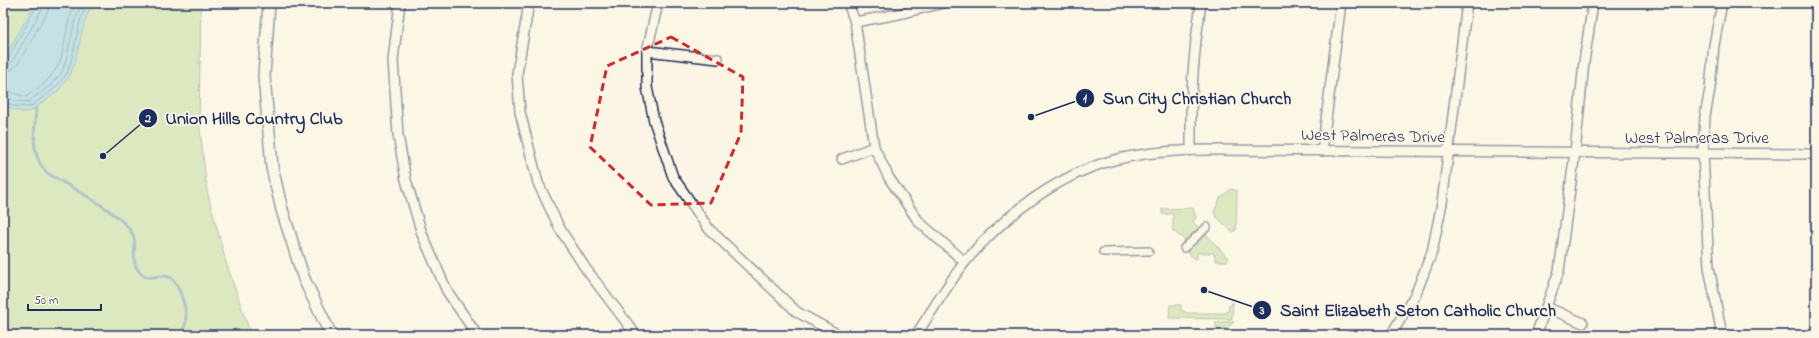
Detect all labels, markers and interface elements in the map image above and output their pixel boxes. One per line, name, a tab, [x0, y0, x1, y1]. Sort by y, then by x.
callout: Sun City Christian Church	[1075, 83, 1300, 113]
text: Sun City Christian Church	[1103, 87, 1292, 114]
text: 1	[1083, 90, 1087, 108]
callout: Union Hills Country Club	[138, 103, 351, 133]
text: Union Hills Country Club	[166, 107, 343, 134]
text: 2	[144, 110, 151, 128]
street label: West Palmeras Drive	[1301, 123, 1446, 150]
street label: West Palmeras Drive	[1625, 126, 1769, 151]
scale bar	[28, 286, 101, 312]
text: 50 m	[34, 292, 58, 310]
callout: Saint Elizabeth Seton Catholic Church	[1252, 295, 1564, 325]
text: Saint Elizabeth Seton Catholic Church	[1280, 299, 1556, 325]
text: 3	[1259, 302, 1265, 320]

